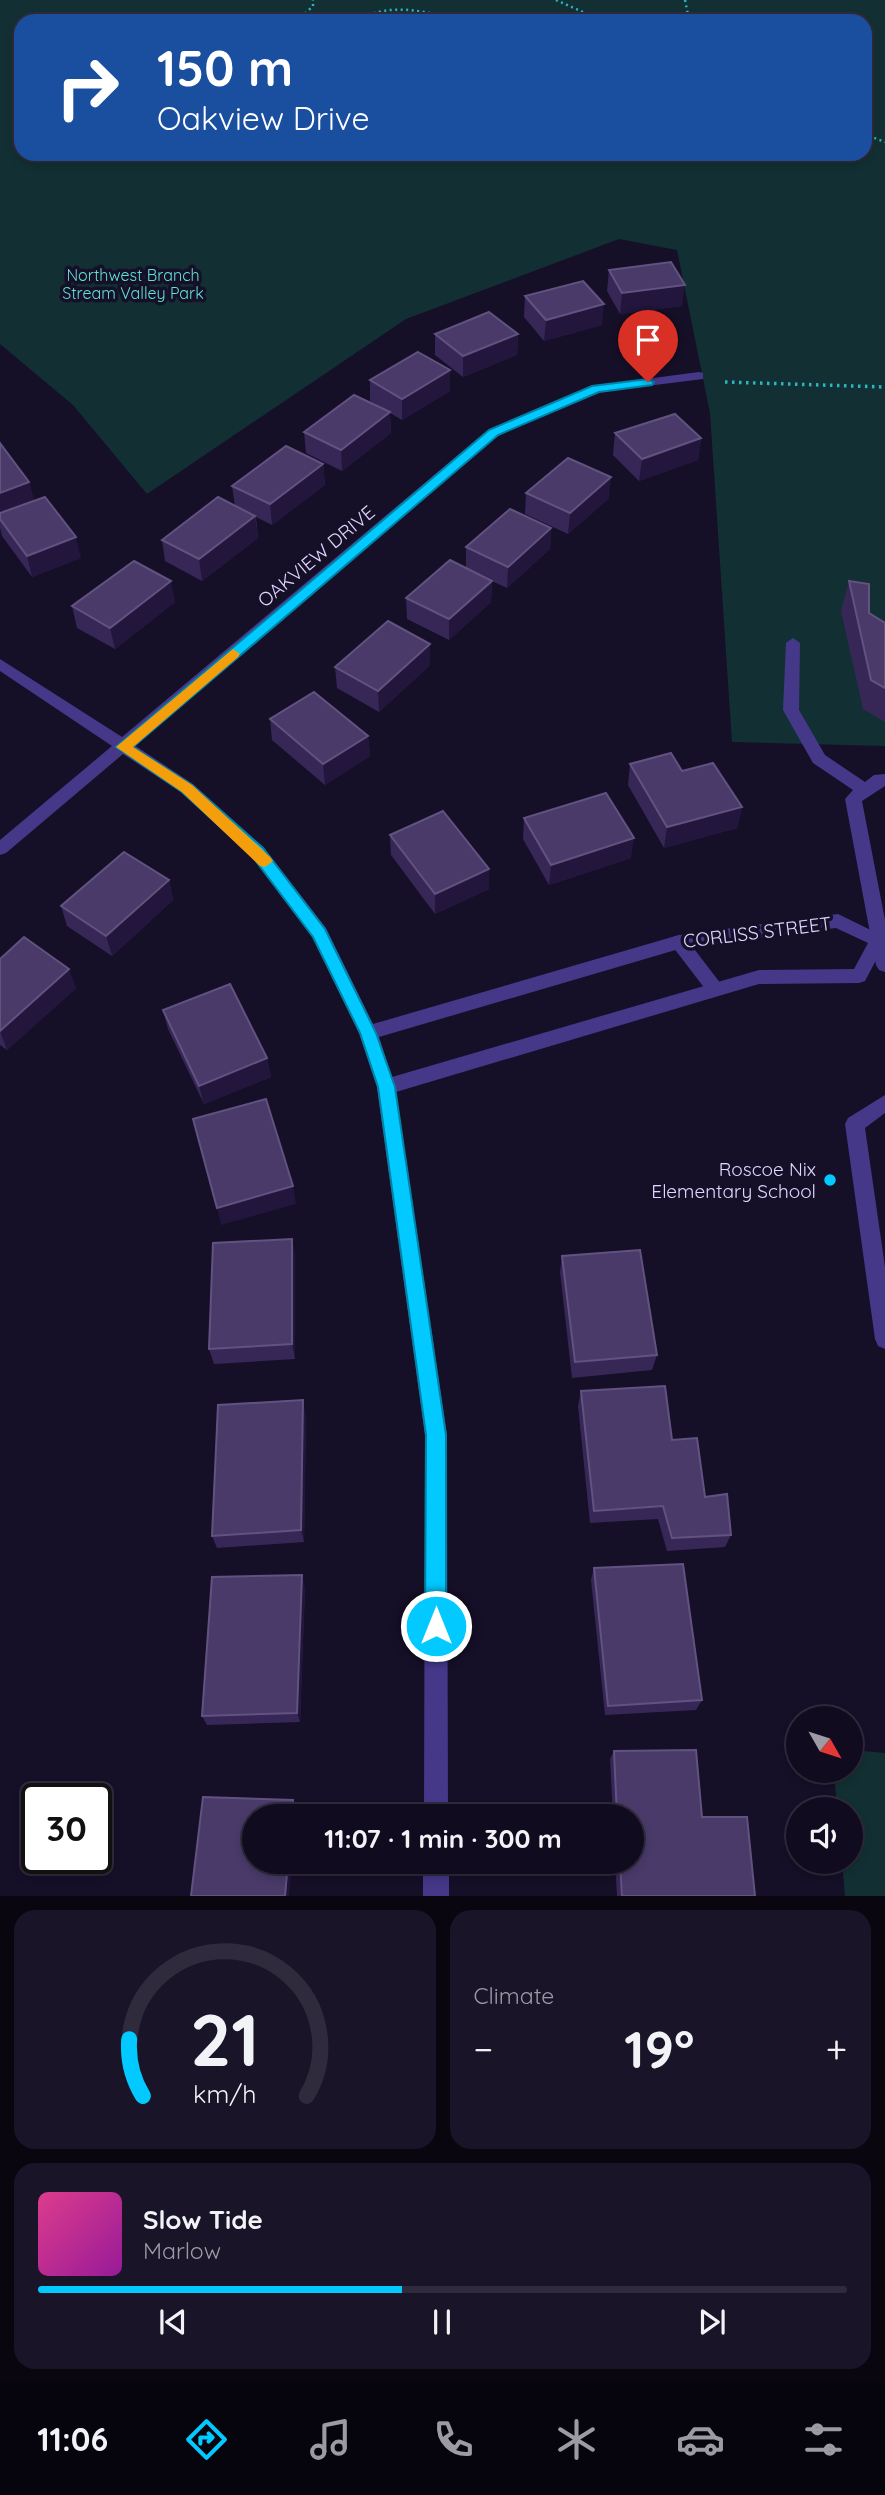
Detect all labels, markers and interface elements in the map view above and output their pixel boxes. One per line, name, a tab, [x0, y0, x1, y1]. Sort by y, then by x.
text: 150 m	[157, 37, 293, 98]
icon: right	[42, 42, 133, 133]
text: Oakview Drive	[157, 98, 370, 138]
park label: Northwest Branch Stream Valley Park	[62, 265, 204, 303]
pin	[618, 310, 678, 382]
icon: arrive	[629, 321, 667, 359]
street label: OAKVIEW DRIVE	[252, 500, 380, 612]
street label: CORLISS STREET	[682, 911, 832, 953]
place label: Roscoe Nix Elementary School	[651, 1157, 816, 1203]
marker: Roscoe Nix Elementary School	[822, 1172, 838, 1188]
position arrow	[399, 1589, 473, 1663]
north arrow	[786, 1706, 863, 1783]
map controls	[786, 1706, 863, 1874]
speed limit sign: 30	[21, 1783, 112, 1874]
button: sound	[786, 1797, 863, 1874]
text: 11:07 · 1 min · 300 m	[324, 1822, 562, 1855]
text: Climate	[474, 1981, 554, 2010]
text: 21	[190, 1993, 260, 2084]
text: 19°	[624, 2016, 695, 2081]
text: −	[474, 2025, 493, 2073]
text: +	[826, 2025, 847, 2073]
text: km/h	[193, 2077, 256, 2108]
text: Slow Tide	[143, 2203, 263, 2236]
text: Marlow	[143, 2236, 221, 2265]
icon: previous	[154, 2303, 192, 2341]
icon: pause	[423, 2303, 461, 2341]
icon: next	[693, 2303, 731, 2341]
icon: directions	[182, 2415, 231, 2464]
icon: music	[306, 2415, 355, 2464]
icon: phone	[429, 2415, 478, 2464]
icon: climate	[552, 2415, 601, 2464]
icon: car	[676, 2415, 725, 2464]
icon: filters	[799, 2415, 848, 2464]
text: 11:06	[37, 2419, 108, 2459]

